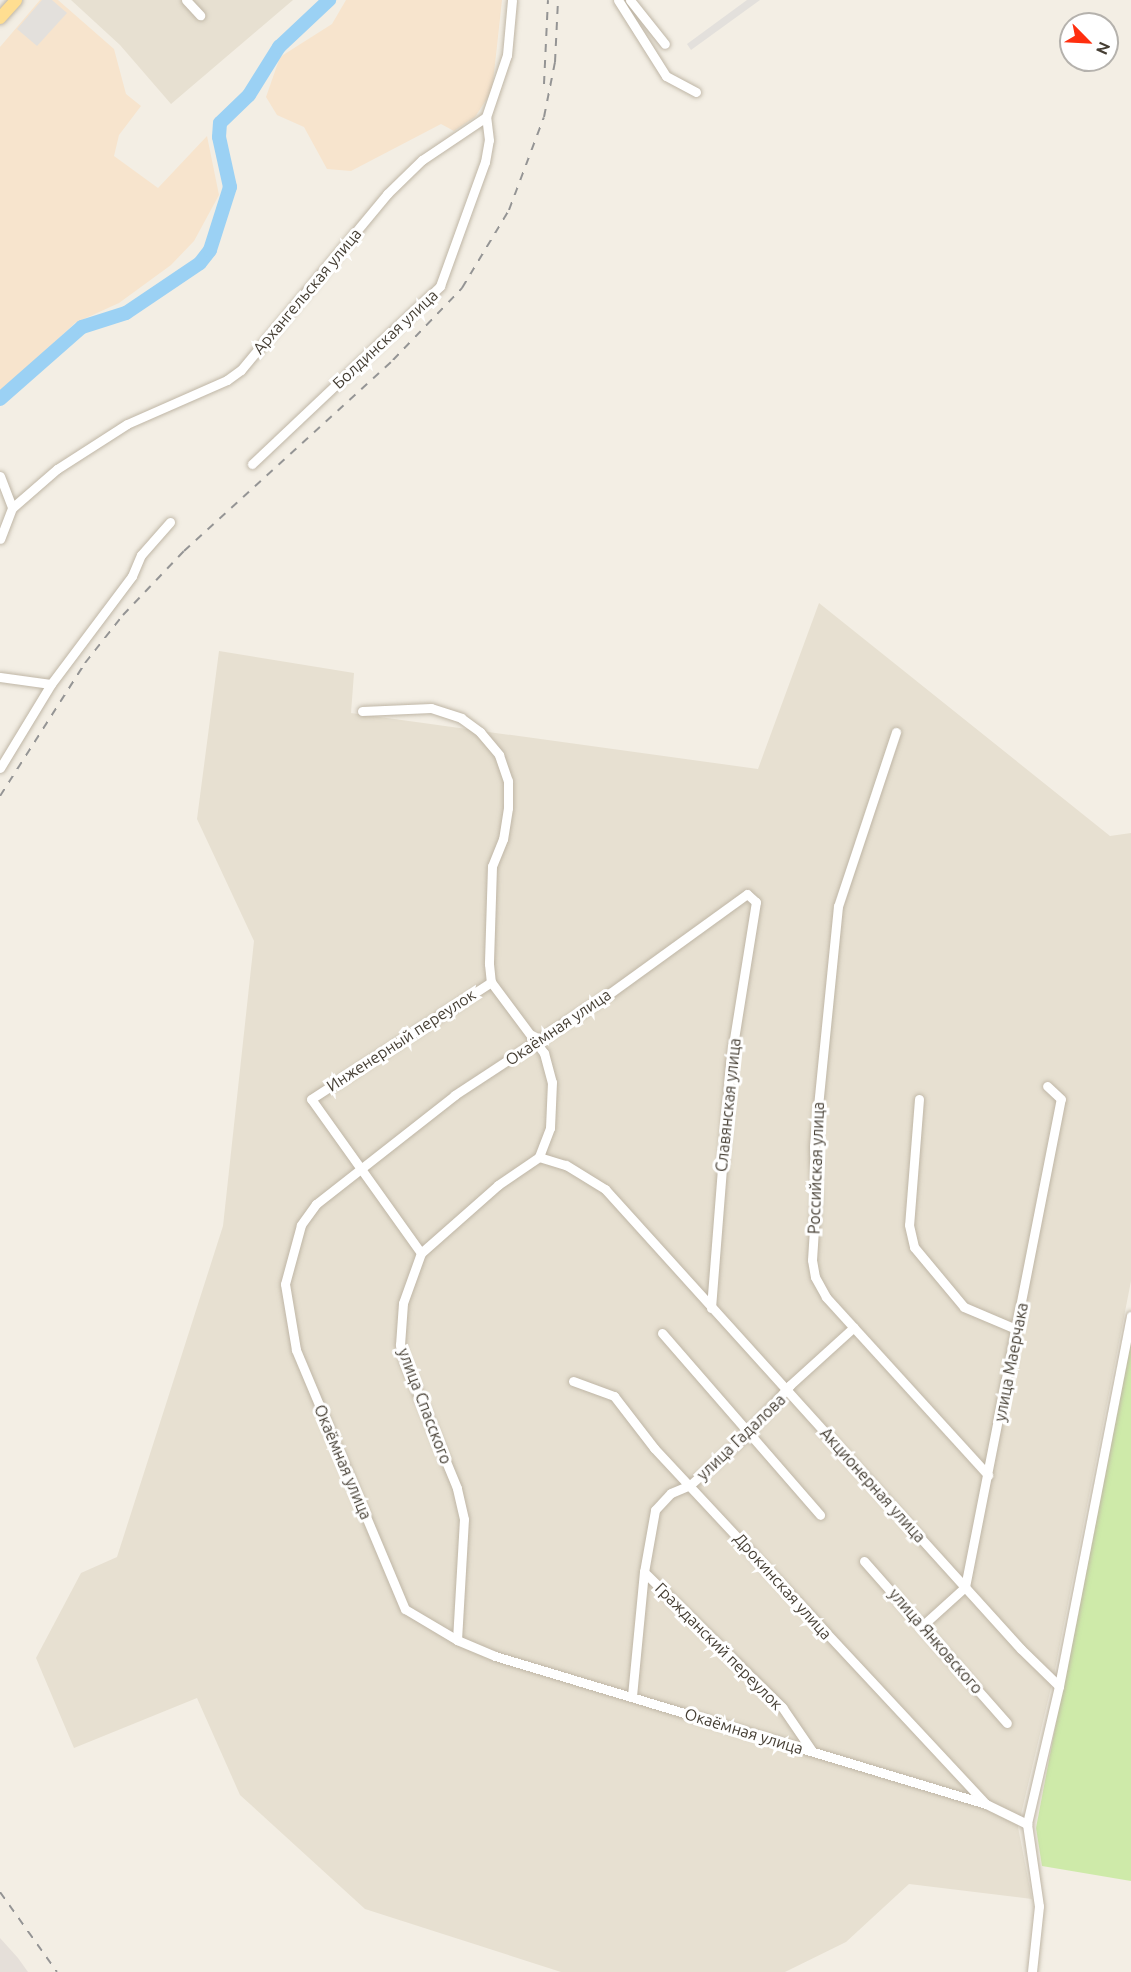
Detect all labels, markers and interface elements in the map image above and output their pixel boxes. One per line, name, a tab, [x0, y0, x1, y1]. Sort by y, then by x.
north arrow	[1059, 12, 1119, 72]
text: N	[1093, 39, 1114, 58]
street label: Архангельская улица	[249, 224, 365, 358]
street label: Болдинская улица	[328, 285, 442, 393]
street label: Инженерный переулок	[323, 985, 479, 1095]
street label: Окаёмная улица	[502, 985, 614, 1069]
street label: Славянская улица	[711, 1037, 745, 1173]
street label: Российская улица	[804, 1101, 828, 1235]
street label: улица Маерчака	[990, 1301, 1032, 1423]
street label: улица Спасского	[394, 1345, 456, 1467]
street label: улица Гадалова	[693, 1390, 789, 1484]
street label: Окаёмная улица	[310, 1402, 376, 1522]
street label: Акционерная улица	[816, 1424, 930, 1546]
street label: Дрокинская улица	[730, 1529, 836, 1643]
street label: Гражданский переулок	[651, 1578, 787, 1714]
street label: улица Янковского	[885, 1584, 987, 1698]
street label: Окаёмная улица	[682, 1704, 806, 1758]

